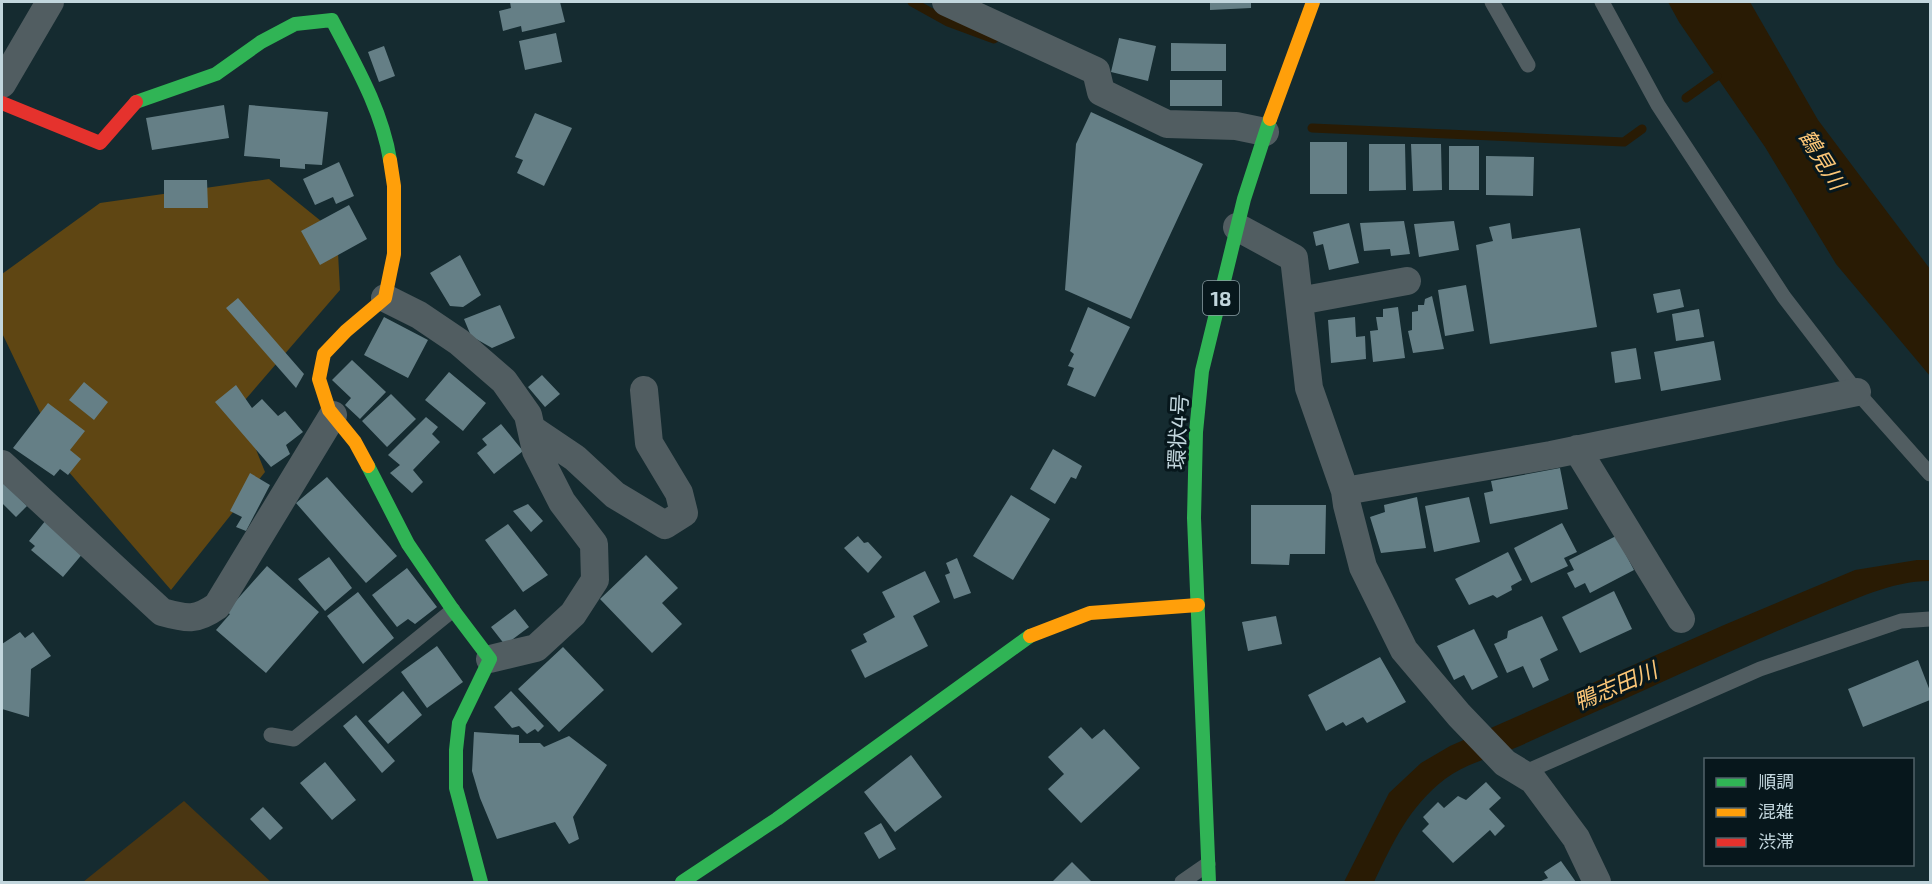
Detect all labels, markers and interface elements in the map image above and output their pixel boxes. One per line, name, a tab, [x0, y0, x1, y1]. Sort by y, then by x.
water label: 鶴見川	[1794, 124, 1853, 196]
road number: 18	[1203, 281, 1239, 315]
street label: 環状4号	[1163, 393, 1191, 471]
water label: 鴨志田川	[1569, 655, 1662, 714]
legend	[1704, 758, 1914, 866]
text: 順調	[1758, 770, 1794, 792]
text: 混雑	[1758, 800, 1794, 822]
text: 渋滞	[1758, 830, 1794, 852]

